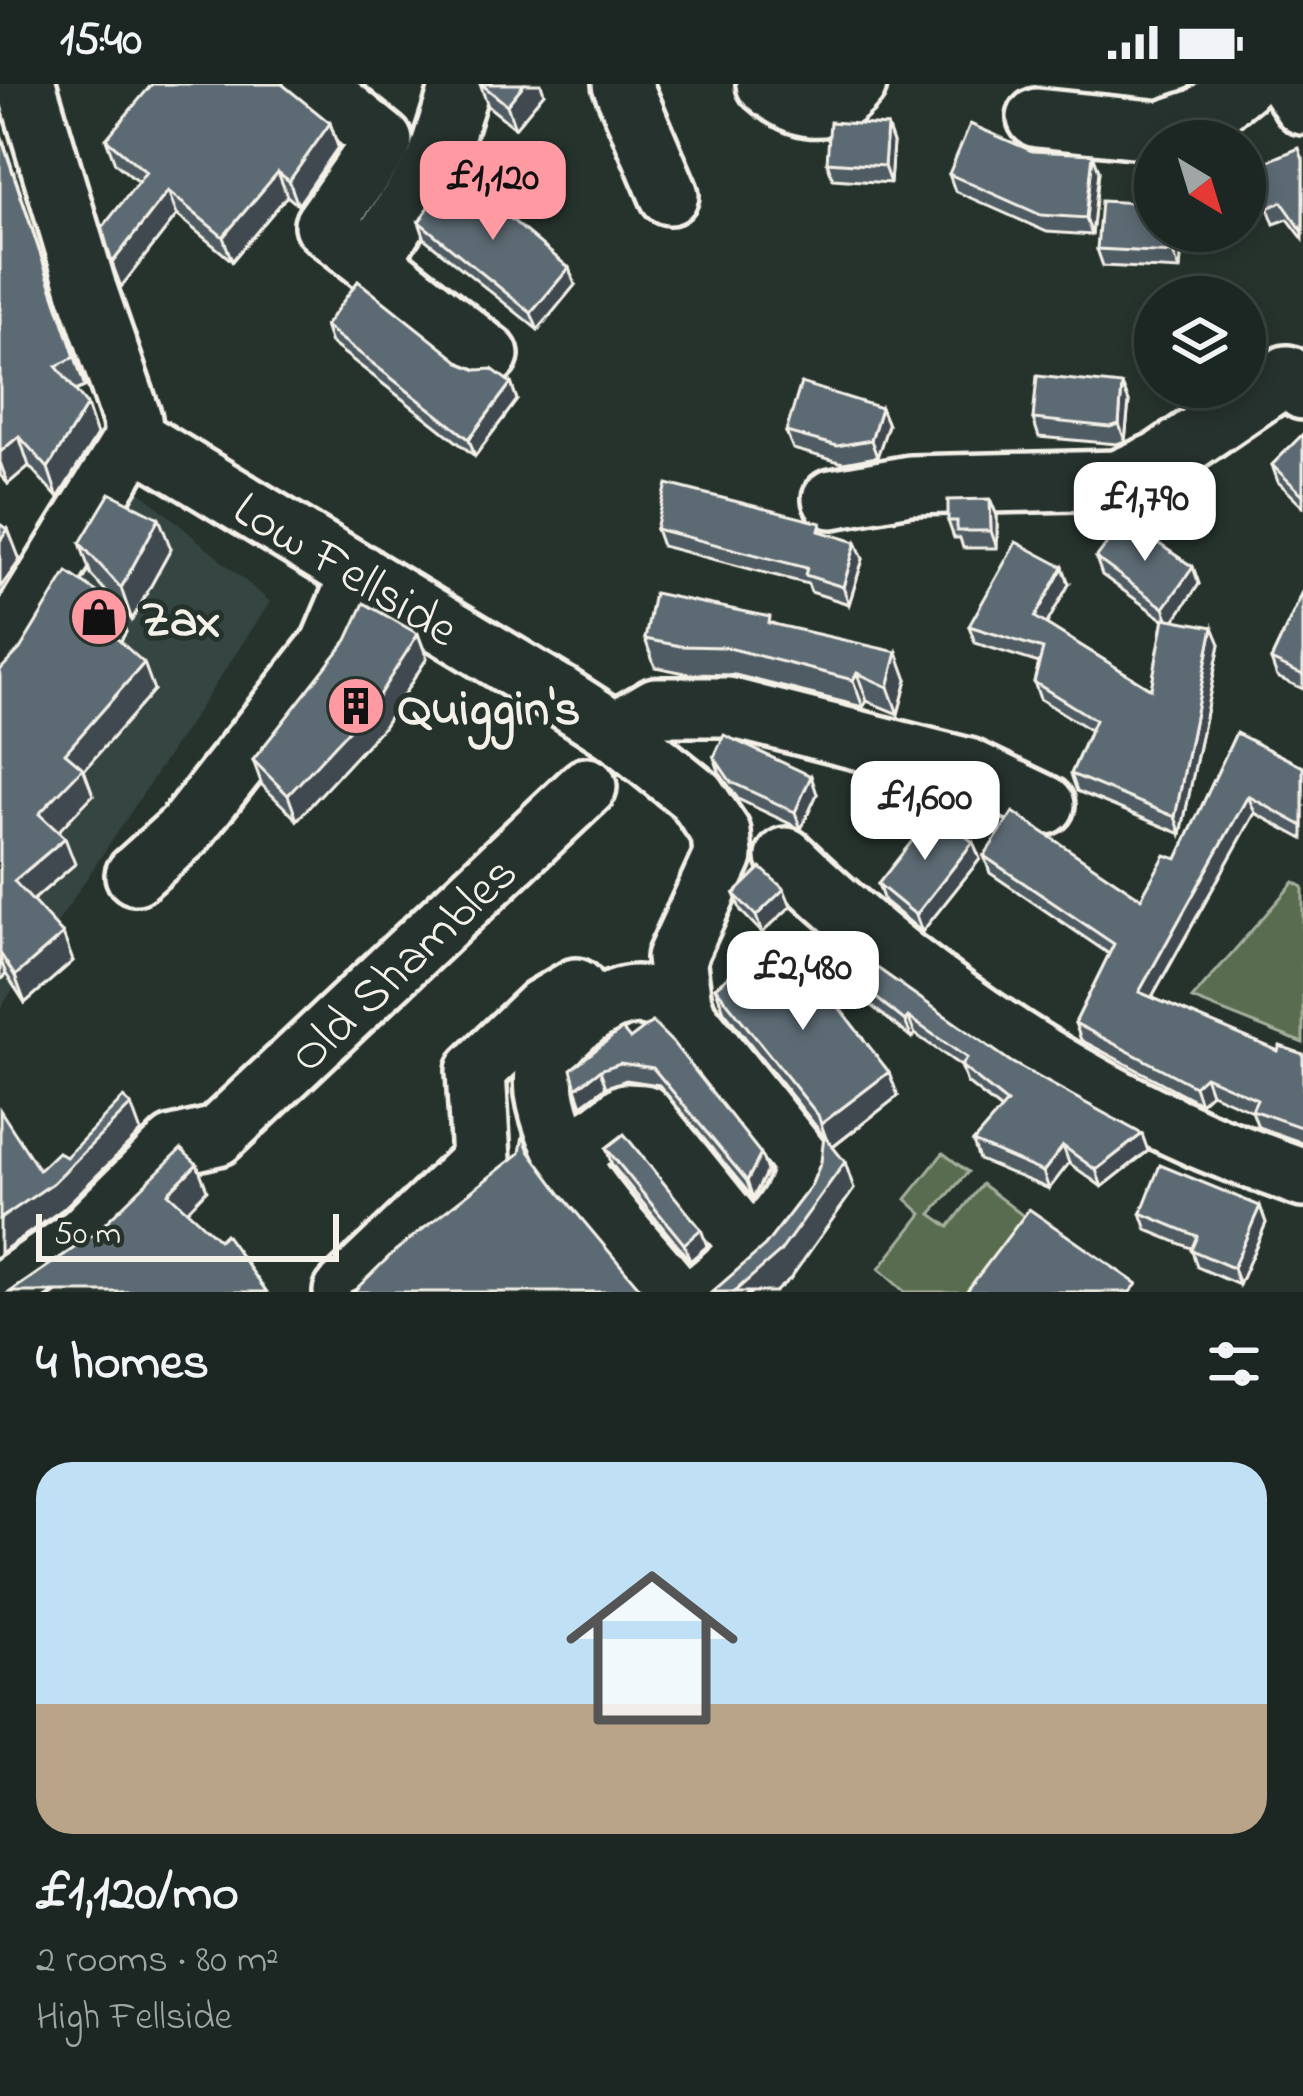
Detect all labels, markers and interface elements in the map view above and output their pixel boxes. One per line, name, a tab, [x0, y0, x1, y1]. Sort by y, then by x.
text: 15:40	[60, 9, 142, 75]
north arrow	[1134, 120, 1266, 252]
map controls	[1134, 120, 1266, 408]
pin: £1,120	[395, 141, 591, 243]
text: £1,120	[447, 151, 539, 208]
button: layers	[1134, 276, 1266, 408]
pin: £1,790	[1047, 462, 1243, 564]
text: £1,790	[1101, 472, 1189, 529]
street label: Low Fellside	[217, 474, 471, 669]
place label: Zax	[141, 585, 220, 660]
shop icon: Zax	[68, 586, 130, 648]
place label: Quiggin's	[398, 674, 580, 750]
building icon: Quiggin's	[325, 675, 387, 737]
pin: £1,600	[827, 761, 1023, 863]
text: £1,600	[878, 771, 972, 828]
street label: Old Shambles	[274, 839, 537, 1093]
pin: £2,480	[705, 931, 901, 1033]
text: £2,480	[754, 941, 852, 998]
scale bar	[36, 1208, 339, 1261]
text: 50 m	[54, 1211, 121, 1259]
text: 4 homes	[36, 1327, 209, 1402]
icon: filters	[1201, 1331, 1267, 1397]
icon: home	[544, 1540, 760, 1756]
text: £1,120/mo	[36, 1858, 239, 1933]
text: 2 rooms · 80 m²	[36, 1933, 279, 1990]
text: High Fellside	[36, 1990, 232, 2047]

